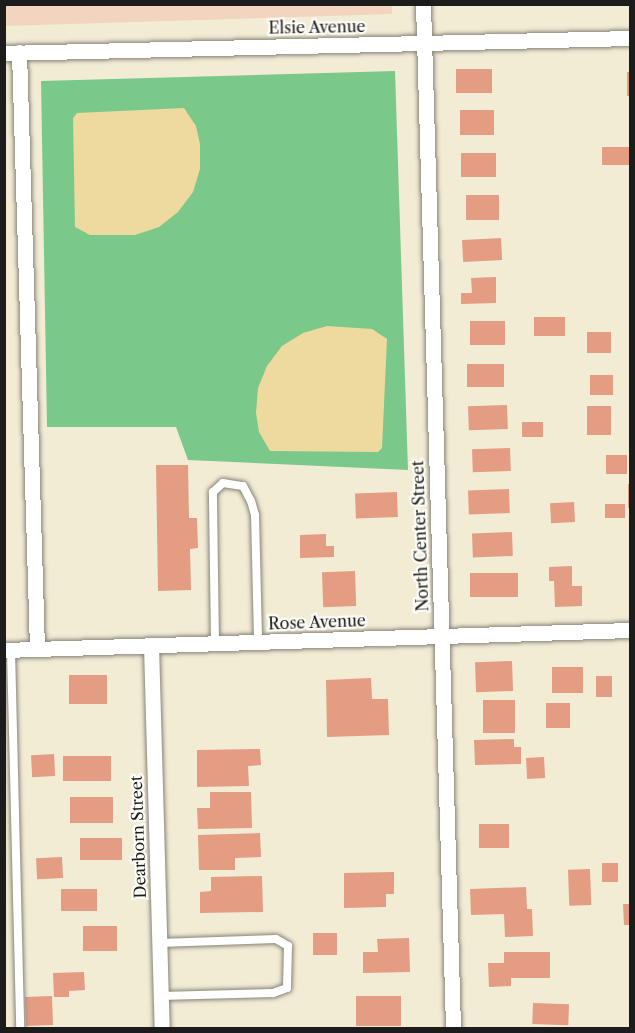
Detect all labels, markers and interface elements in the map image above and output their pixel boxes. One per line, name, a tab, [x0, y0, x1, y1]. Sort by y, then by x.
street label: Elsie Avenue	[268, 17, 366, 37]
street label: North Center Street	[408, 460, 432, 612]
street label: Rose Avenue	[267, 611, 367, 633]
street label: Dearborn Street	[126, 775, 150, 899]

